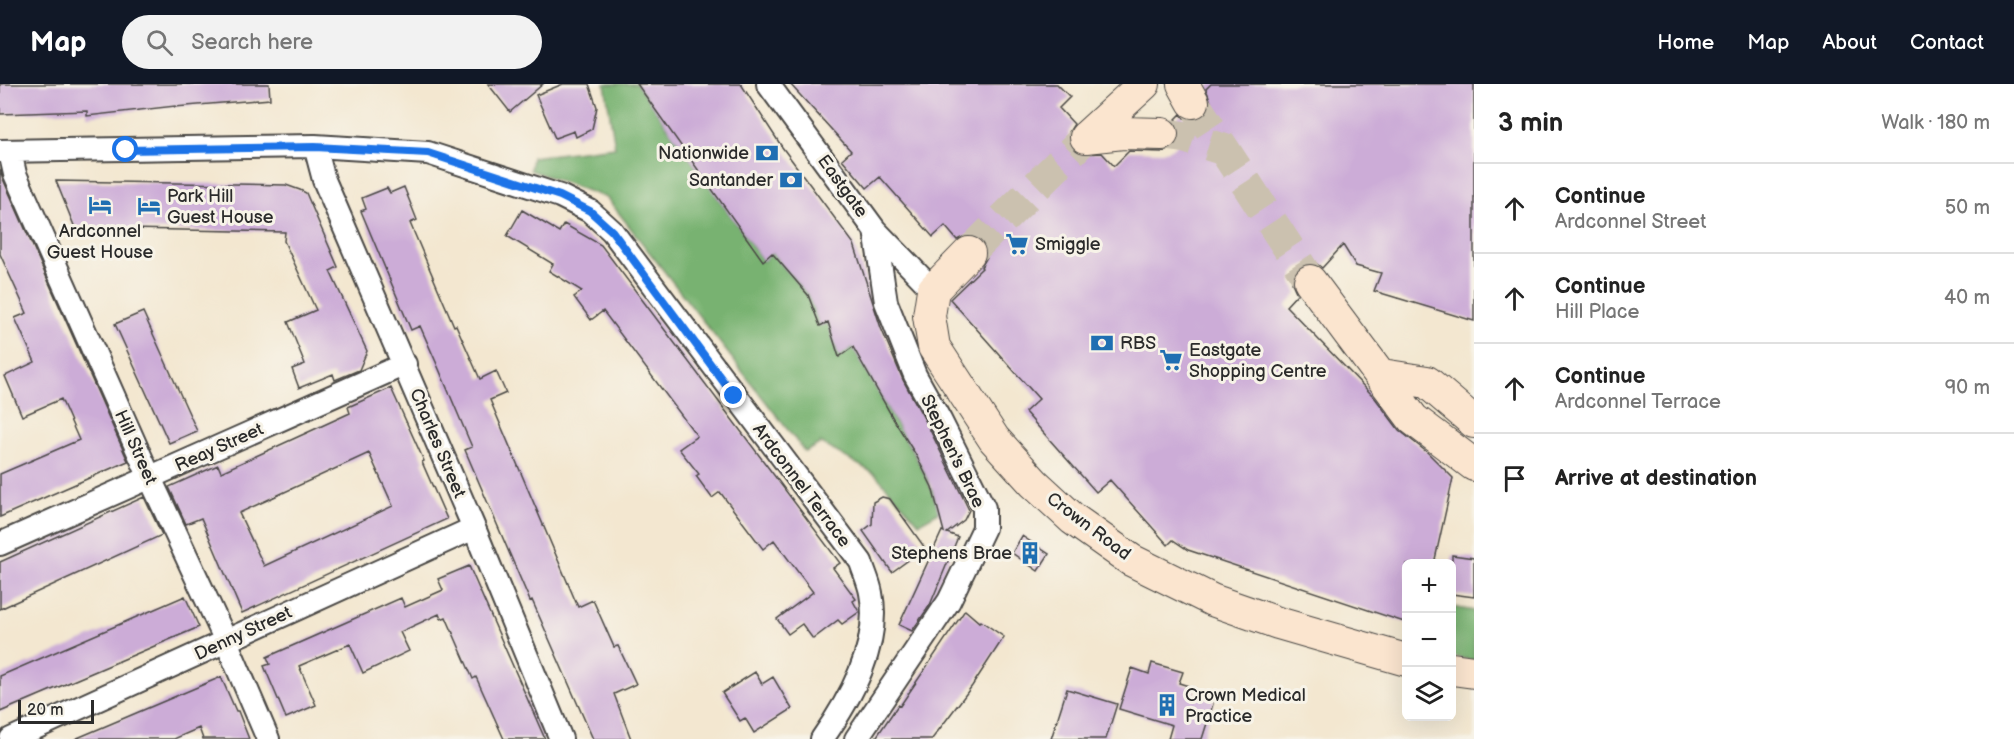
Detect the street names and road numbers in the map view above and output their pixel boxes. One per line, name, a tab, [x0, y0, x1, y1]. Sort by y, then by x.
street label: Eastgate	[813, 151, 873, 222]
street label: Charles Street	[405, 385, 470, 502]
street label: Stephen's Brae	[916, 391, 989, 512]
street label: Hill Street	[110, 407, 161, 488]
street label: Reay Street	[172, 418, 267, 476]
street label: Ardconnel Terrace	[748, 419, 855, 551]
street label: Crown Road	[1043, 488, 1135, 565]
street label: Denny Street	[191, 602, 296, 665]

